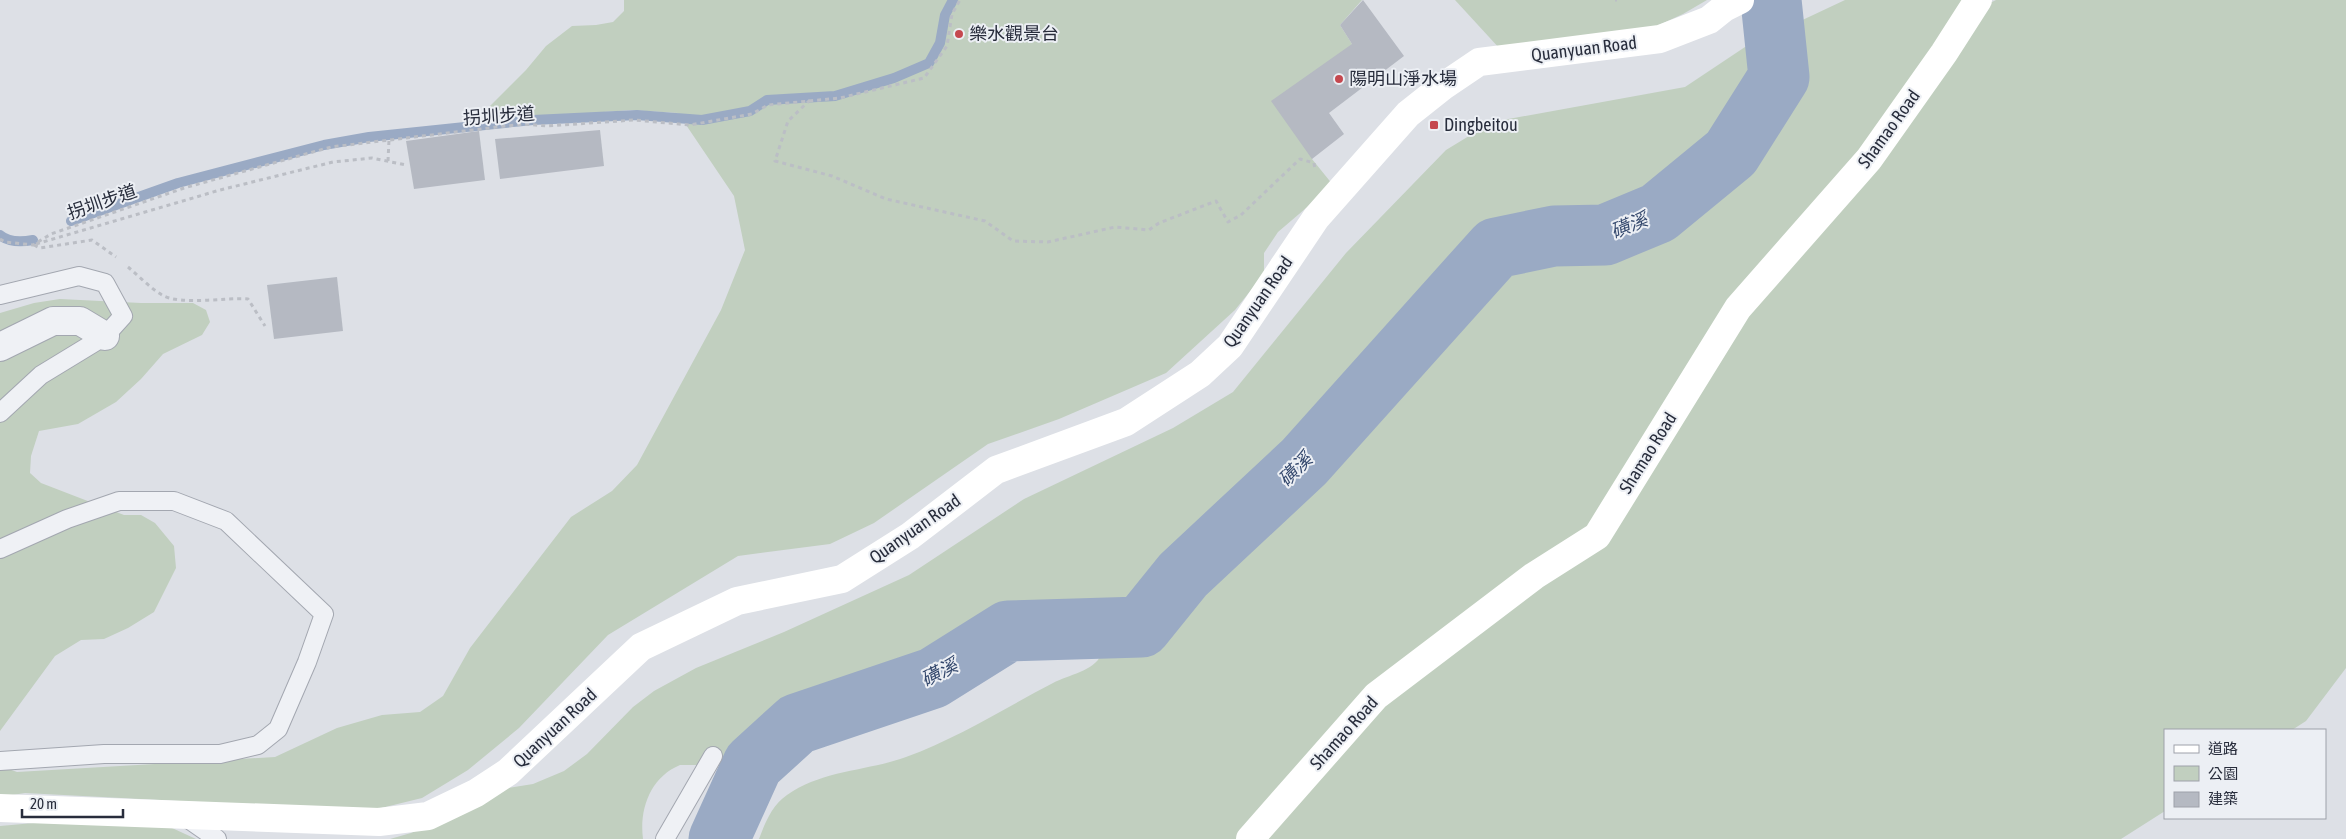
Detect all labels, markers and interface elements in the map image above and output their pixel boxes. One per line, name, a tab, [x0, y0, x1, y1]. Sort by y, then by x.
place label: 樂水觀景台	[969, 23, 1059, 44]
marker: 樂水觀景台	[953, 28, 965, 40]
street label: Quanyuan Road	[1530, 32, 1638, 65]
place label: 陽明山淨水場	[1349, 68, 1457, 89]
marker: 陽明山淨水場	[1333, 73, 1345, 85]
street label: Shamao Road	[1853, 86, 1924, 172]
street label: 拐圳步道	[462, 103, 536, 128]
place label: Dingbeitou	[1444, 114, 1518, 135]
marker: Dingbeitou	[1428, 119, 1440, 131]
street label: 拐圳步道	[64, 180, 139, 223]
water label: 磺溪	[1607, 207, 1654, 242]
street label: Quanyuan Road	[1218, 252, 1297, 351]
street label: Shamao Road	[1614, 408, 1681, 497]
water label: 磺溪	[1274, 446, 1318, 490]
street label: Quanyuan Road	[865, 489, 964, 568]
water label: 磺溪	[917, 652, 964, 690]
street label: Quanyuan Road	[509, 684, 601, 772]
street label: Shamao Road	[1305, 692, 1382, 774]
legend	[2164, 729, 2326, 819]
text: 道路	[2208, 740, 2238, 757]
text: 公園	[2208, 765, 2238, 782]
scale bar	[22, 786, 124, 818]
text: 建築	[2208, 790, 2238, 807]
text: 20 m	[30, 795, 57, 812]

